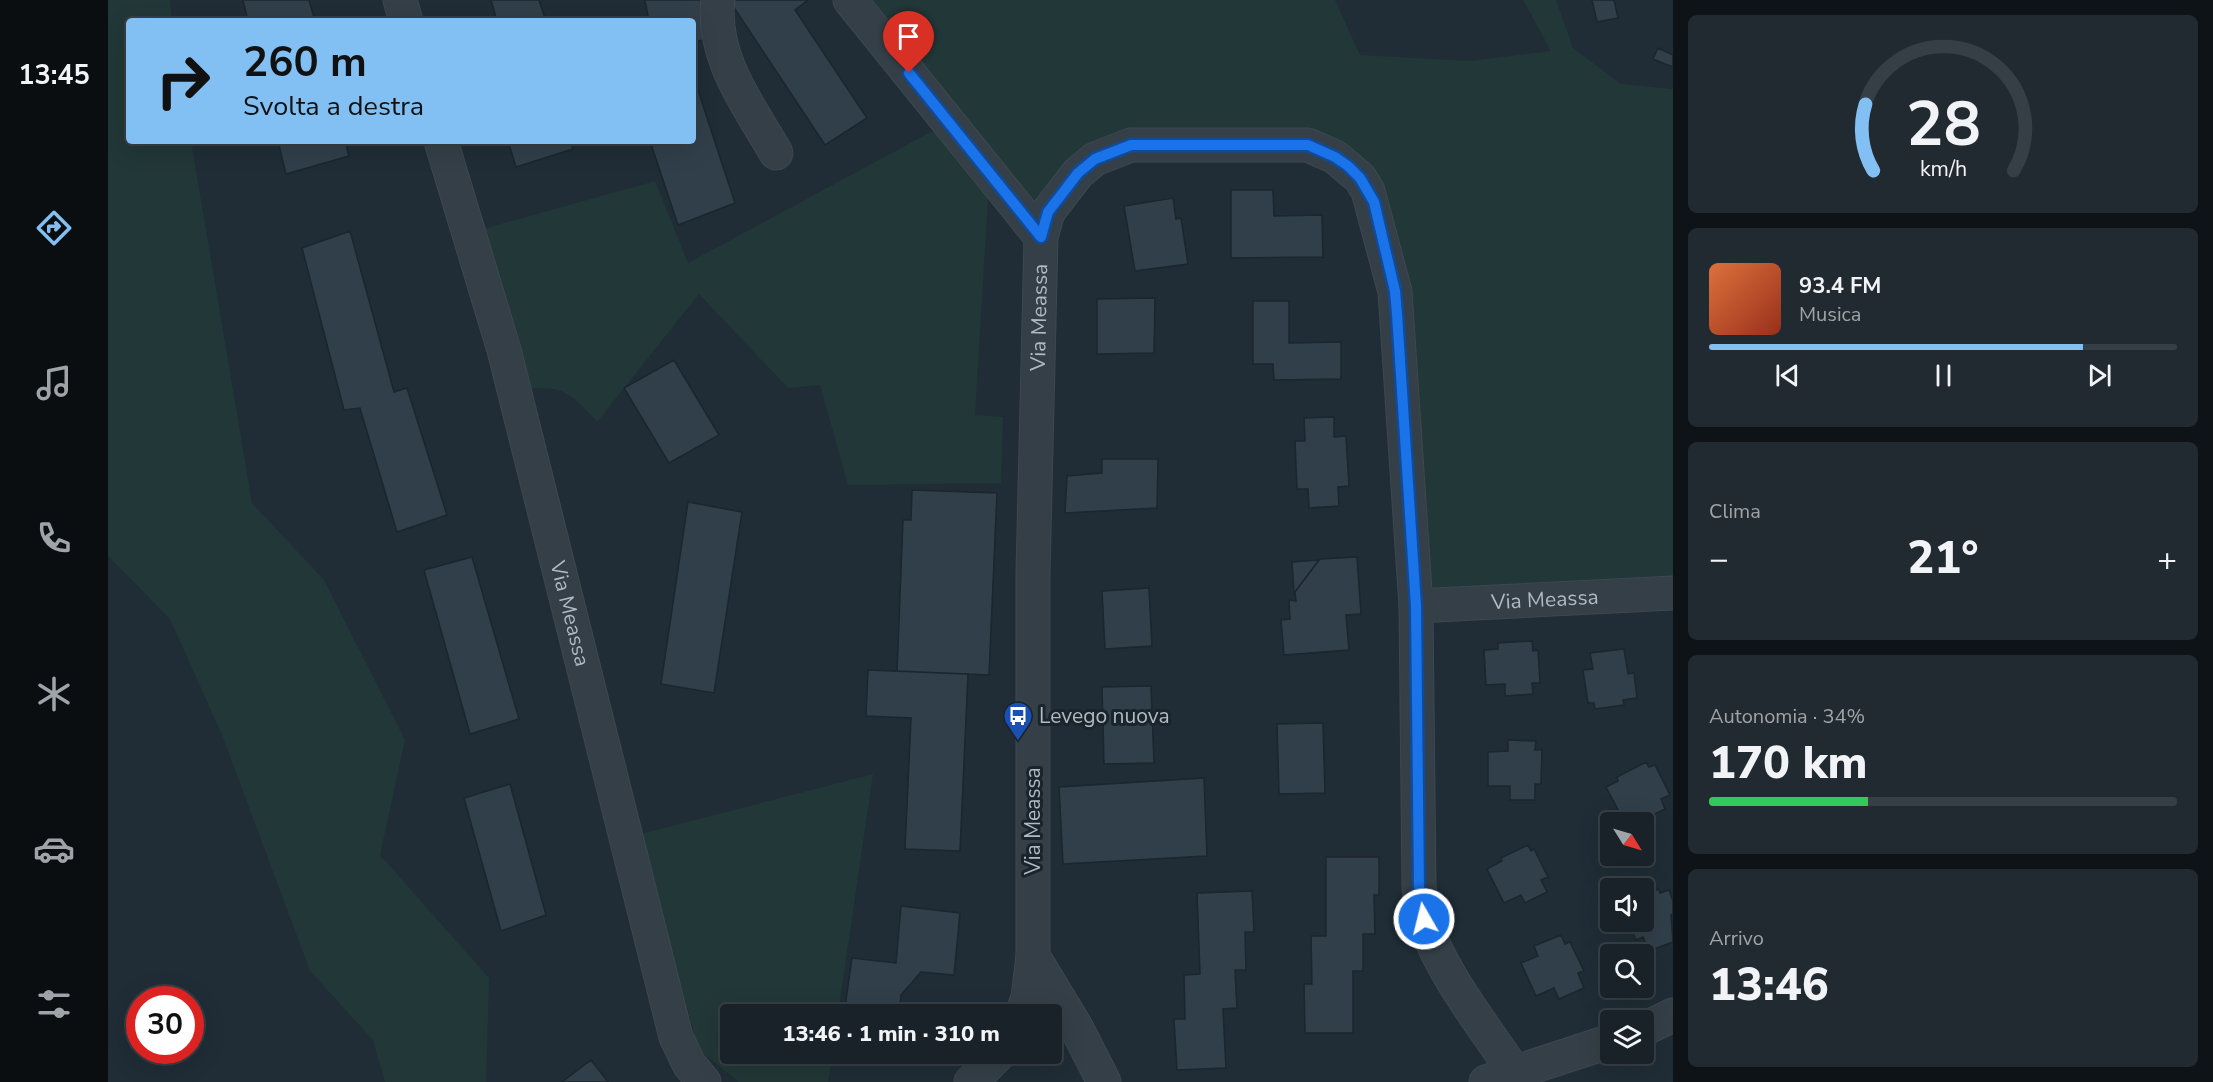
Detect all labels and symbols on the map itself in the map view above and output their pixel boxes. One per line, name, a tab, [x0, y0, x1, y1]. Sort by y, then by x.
pin	[883, 11, 934, 73]
street label: Via Meassa	[1024, 263, 1054, 373]
street label: Via Meassa	[543, 557, 597, 669]
street label: Via Meassa	[1489, 583, 1599, 616]
bus stop icon: Levego nuova	[1002, 700, 1034, 742]
place label: Levego nuova	[1039, 702, 1170, 730]
street label: Via Meassa	[1019, 767, 1047, 876]
north arrow	[1600, 812, 1654, 866]
position arrow	[1392, 887, 1456, 951]
speed limit sign: 30	[126, 986, 204, 1064]

